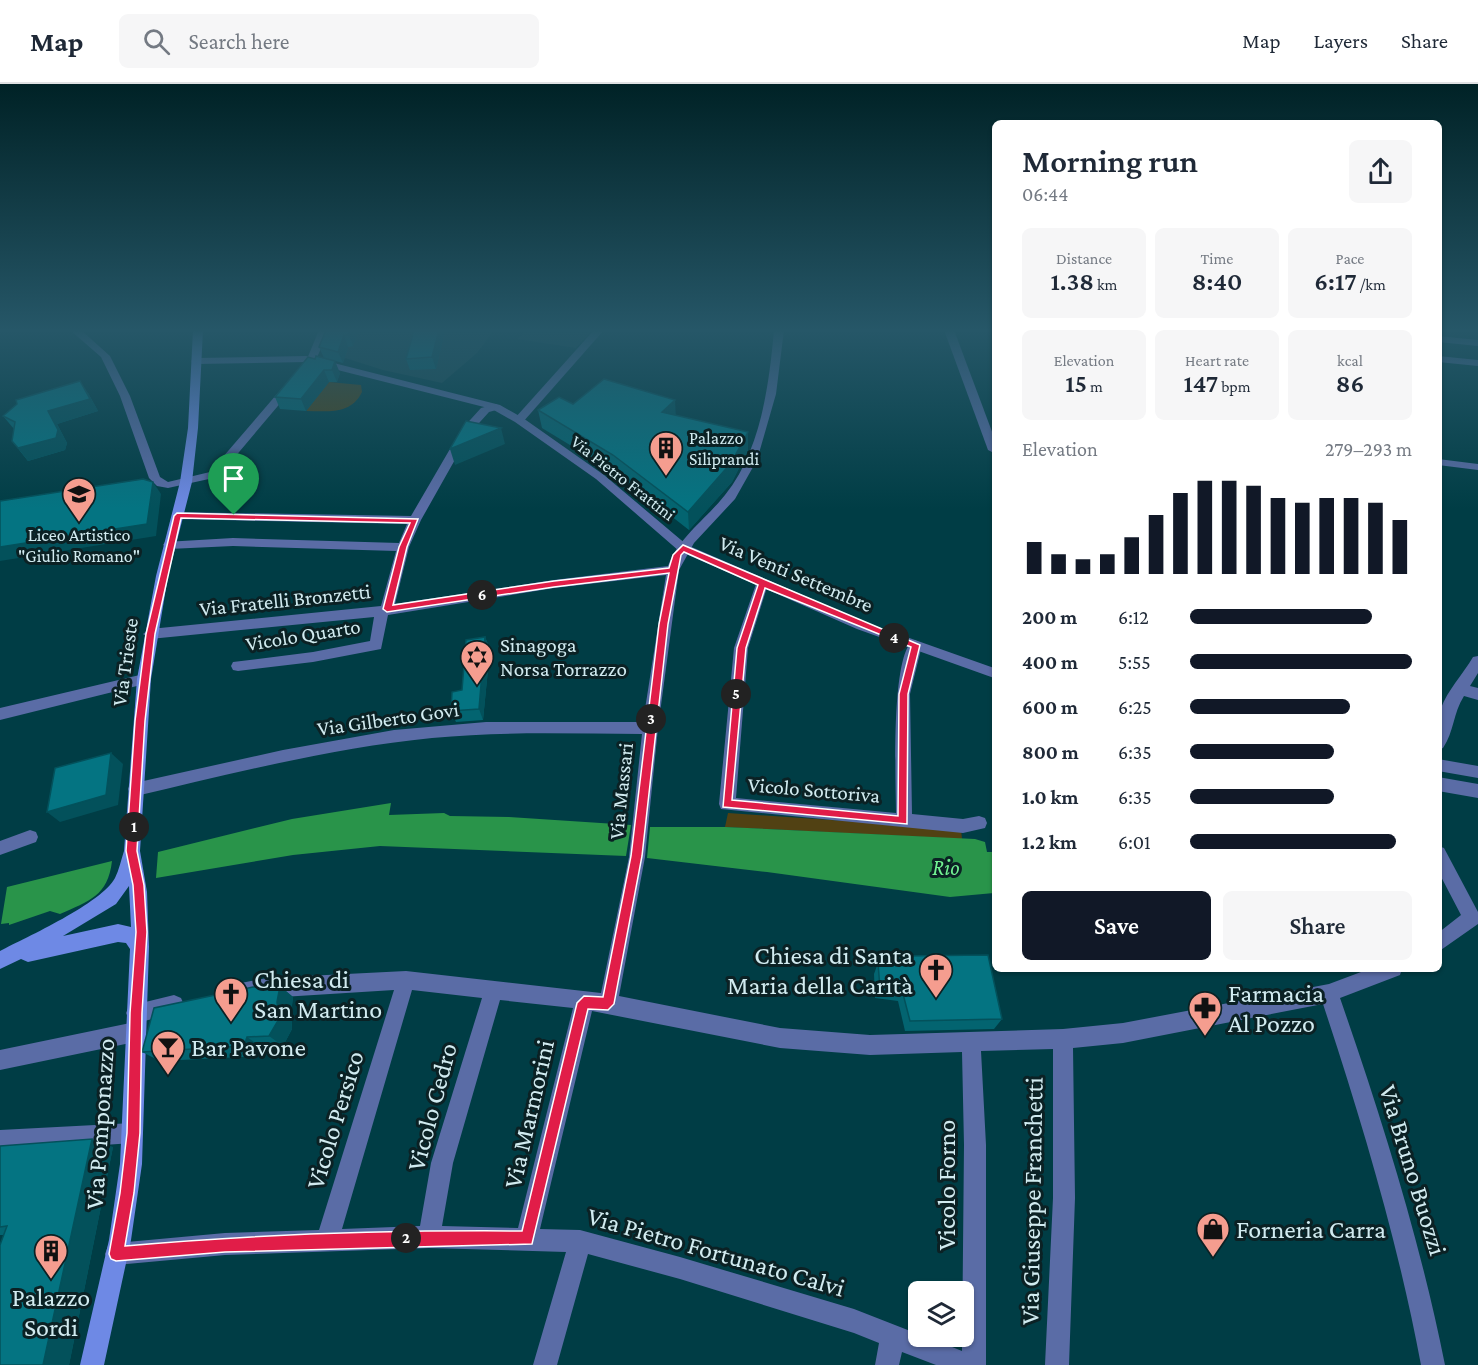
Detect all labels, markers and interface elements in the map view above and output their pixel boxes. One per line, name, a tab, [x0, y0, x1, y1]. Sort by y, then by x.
search box	[119, 14, 539, 68]
icon: search	[140, 25, 173, 58]
text: Map	[30, 26, 83, 57]
text: Search here	[188, 29, 289, 54]
text: Map	[1242, 29, 1281, 53]
text: Layers	[1314, 29, 1368, 53]
text: Share	[1401, 29, 1448, 53]
button: share	[1349, 140, 1412, 203]
text: Morning run	[1022, 142, 1198, 179]
text: 06:44	[1022, 183, 1068, 205]
text: Distance	[1056, 250, 1112, 267]
text: Time	[1201, 250, 1233, 267]
text: Pace	[1336, 250, 1364, 267]
text: 1.38	[1051, 267, 1094, 296]
text: 8:40	[1192, 267, 1242, 296]
text: 6:17	[1314, 267, 1357, 296]
text: km	[1094, 276, 1117, 293]
text: /km	[1357, 276, 1386, 293]
text: Elevation	[1054, 352, 1114, 369]
text: Heart rate	[1185, 352, 1249, 369]
text: kcal	[1337, 352, 1363, 369]
text: 15	[1065, 369, 1087, 398]
text: 147	[1183, 369, 1218, 398]
text: 86	[1336, 369, 1364, 398]
text: m	[1087, 378, 1103, 395]
text: bpm	[1218, 378, 1251, 395]
place label: Palazzo Siliprandi	[689, 428, 760, 469]
building icon: Palazzo Siliprandi	[648, 430, 684, 477]
street label: Via Pietro Frattini	[567, 431, 679, 525]
text: Elevation	[1022, 438, 1098, 460]
text: 279–293 m	[1325, 438, 1412, 460]
pin	[208, 453, 259, 515]
icon: arrive	[217, 462, 250, 495]
school or university icon: Liceo Artistico "Giulio Romano"	[61, 476, 97, 523]
place label: Liceo Artistico "Giulio Romano"	[18, 525, 140, 566]
street label: Via Venti Settembre	[715, 531, 877, 617]
street label: Via Fratelli Bronzetti	[198, 579, 372, 621]
pin: 6	[467, 580, 497, 610]
text: 6	[478, 586, 486, 603]
text: 200 m	[1022, 606, 1077, 628]
text: 6:12	[1118, 606, 1149, 628]
street label: Vicolo Quarto	[244, 614, 362, 656]
street label: Via Trieste	[107, 616, 143, 708]
pin: 4	[879, 623, 909, 653]
text: 4	[890, 629, 898, 646]
place label: Sinagoga Norsa Torrazzo	[500, 633, 627, 681]
synagogue icon: Sinagoga Norsa Torrazzo	[459, 639, 495, 686]
text: 400 m	[1022, 651, 1078, 673]
text: 5:55	[1118, 651, 1151, 673]
pin: 5	[721, 679, 751, 709]
text: 5	[732, 685, 740, 702]
text: 600 m	[1022, 696, 1078, 718]
text: 6:25	[1118, 696, 1152, 718]
street label: Via Gilberto Govi	[316, 697, 461, 741]
pin: 3	[636, 704, 666, 734]
text: 3	[647, 710, 655, 727]
street label: Via Massari	[604, 741, 638, 841]
text: 800 m	[1022, 741, 1079, 763]
text: 6:35	[1118, 741, 1152, 763]
street label: Vicolo Sottoriva	[747, 772, 881, 808]
text: 1.0 km	[1022, 786, 1078, 808]
text: 6:35	[1118, 786, 1152, 808]
pin: 1	[119, 812, 149, 842]
text: 1	[131, 818, 137, 835]
text: 1.2 km	[1022, 831, 1077, 853]
text: 6:01	[1118, 831, 1151, 853]
water label: Rio	[932, 855, 960, 880]
button: Save	[1022, 891, 1211, 960]
button: Share	[1223, 891, 1412, 960]
place label: Chiesa di Santa Maria della Carità	[727, 941, 913, 1000]
church icon: Chiesa di Santa Maria della Carità	[918, 952, 954, 999]
place label: Chiesa di San Martino	[254, 965, 382, 1024]
church icon: Chiesa di San Martino	[213, 976, 249, 1023]
place label: Farmacia Al Pozzo	[1228, 979, 1324, 1038]
pharmacy icon: Farmacia Al Pozzo	[1187, 990, 1223, 1037]
bar icon: Bar Pavone	[150, 1029, 186, 1076]
place label: Bar Pavone	[191, 1033, 306, 1062]
street label: Via Pomponazzo	[80, 1037, 120, 1211]
street label: Via Marmorini	[498, 1037, 560, 1191]
street label: Vicolo Cedro	[401, 1040, 463, 1174]
street label: Vicolo Persico	[300, 1047, 370, 1193]
street label: Via Giuseppe Franchetti	[1015, 1077, 1049, 1325]
street label: Via Bruno Buozzi	[1373, 1081, 1453, 1259]
street label: Vicolo Forno	[932, 1120, 961, 1250]
street label: Via Pietro Fortunato Calvi	[584, 1201, 848, 1303]
shop icon: Forneria Carra	[1195, 1211, 1231, 1258]
place label: Forneria Carra	[1236, 1215, 1386, 1244]
pin: 2	[391, 1223, 421, 1253]
text: 2	[402, 1229, 410, 1246]
building icon: Palazzo Sordi	[33, 1233, 69, 1280]
map controls	[908, 1281, 974, 1347]
button: layers	[908, 1281, 974, 1347]
place label: Palazzo Sordi	[12, 1283, 90, 1342]

